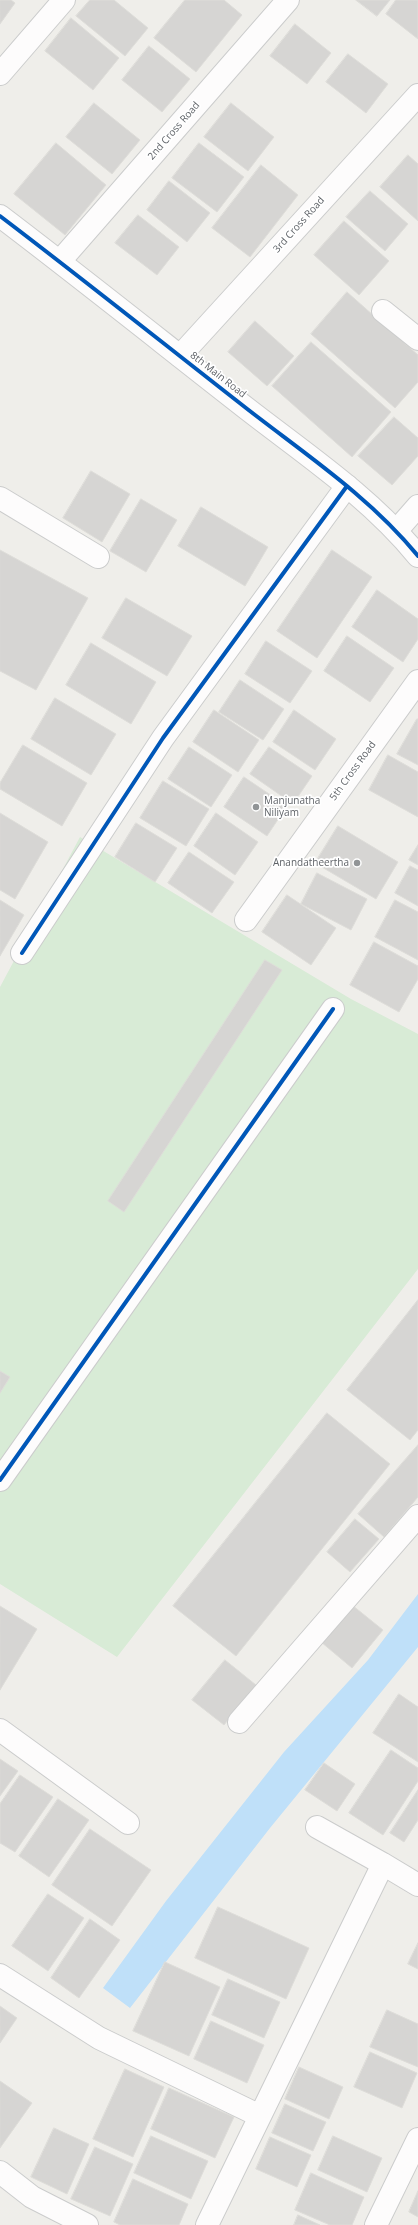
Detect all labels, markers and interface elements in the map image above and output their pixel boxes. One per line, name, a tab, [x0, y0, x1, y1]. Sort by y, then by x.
street label: 2nd Cross Road	[146, 100, 202, 162]
street label: 3rd Cross Road	[271, 195, 327, 255]
street label: 8th Main Road	[188, 349, 248, 401]
street label: 5th Cross Road	[327, 739, 379, 803]
place label: Manjunatha Niliyam	[264, 795, 320, 818]
marker: Manjunatha Niliyam	[251, 802, 261, 812]
place label: Anandatheertha	[273, 857, 349, 869]
marker: Anandatheertha	[352, 858, 362, 868]

